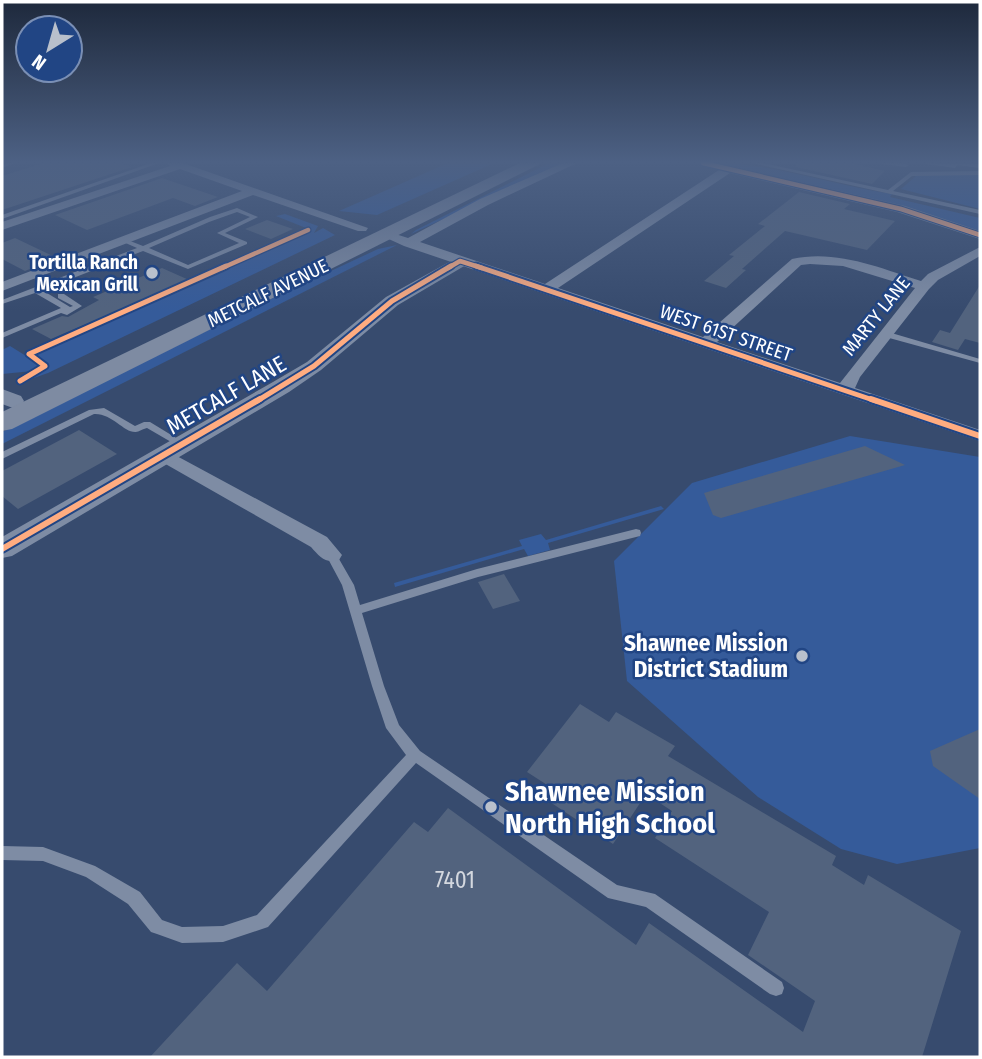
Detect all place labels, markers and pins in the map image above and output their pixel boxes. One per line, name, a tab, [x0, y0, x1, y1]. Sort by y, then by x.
place label: Tortilla Ranch Mexican Grill	[29, 251, 139, 296]
marker: Tortilla Ranch Mexican Grill	[144, 265, 160, 281]
place label: Shawnee Mission District Stadium	[624, 629, 788, 683]
marker: Shawnee Mission District Stadium	[794, 648, 810, 664]
place label: Shawnee Mission North High School	[505, 775, 715, 840]
marker: Shawnee Mission North High School	[483, 799, 499, 815]

